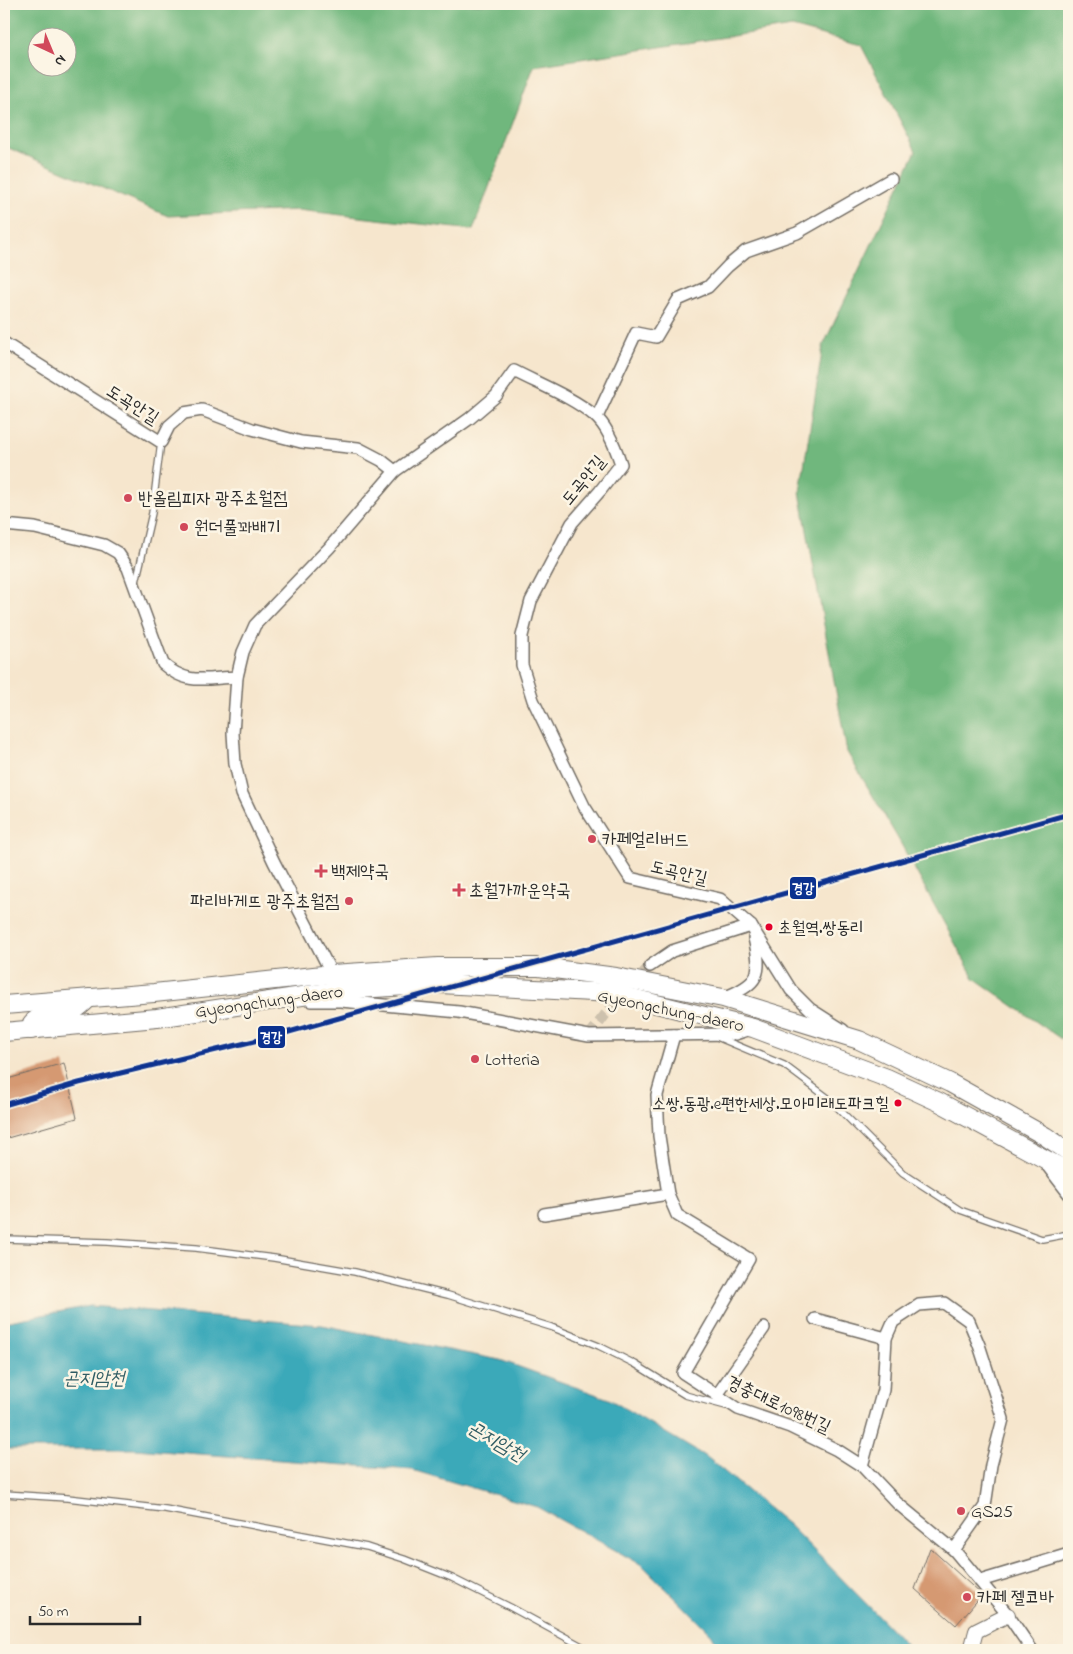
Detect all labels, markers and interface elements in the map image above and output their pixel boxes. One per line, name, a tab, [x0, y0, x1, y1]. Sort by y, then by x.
north arrow	[28, 28, 78, 78]
text: N	[49, 49, 71, 71]
street label: 도곡안길	[100, 379, 164, 432]
street label: 도곡안길	[556, 450, 613, 512]
place label: 반올림피자 광주초월점	[138, 487, 288, 513]
marker: 반올림피자 광주초월점	[122, 492, 134, 504]
place label: 원더풀꽈배기	[194, 516, 281, 542]
marker: 원더풀꽈배기	[178, 521, 190, 533]
place label: 카페얼리버드	[602, 828, 689, 854]
marker: 카페얼리버드	[586, 833, 598, 845]
street label: 도곡안길	[647, 855, 710, 893]
place label: 백제약국	[331, 860, 389, 886]
marker: 백제약국	[315, 865, 327, 877]
line badge: 경강	[789, 876, 817, 900]
place label: 초월가까운약국	[469, 879, 570, 905]
text: 경강	[792, 879, 815, 900]
marker: 초월가까운약국	[453, 884, 465, 896]
place label: 파리바게뜨 광주초월점	[190, 890, 340, 916]
marker: 파리바게뜨 광주초월점	[343, 895, 355, 907]
place label: 초월역.쌍동리	[778, 916, 864, 941]
marker: 초월역.쌍동리	[764, 922, 774, 932]
street label: Gyeongchung-daero	[194, 980, 345, 1027]
street label: Gyeongchung-daero	[595, 984, 746, 1041]
line badge: 경강	[257, 1025, 286, 1049]
text: 경강	[260, 1028, 283, 1049]
place label: Lotteria	[485, 1048, 540, 1074]
marker: Lotteria	[469, 1053, 481, 1065]
place label: 소쌍.동광.e편한세상.모아미래도파크힐	[652, 1092, 889, 1117]
marker: 소쌍.동광.e편한세상.모아미래도파크힐	[893, 1098, 903, 1108]
water label: 곤지암천	[63, 1366, 126, 1393]
street label: 경충대로1098번길	[722, 1370, 835, 1442]
water label: 곤지암천	[463, 1415, 530, 1470]
place label: GS25	[971, 1500, 1013, 1526]
marker: GS25	[955, 1505, 967, 1517]
place label: 카페 젤코바	[977, 1586, 1054, 1612]
marker: 카페 젤코바	[961, 1591, 973, 1603]
scale bar	[30, 1594, 140, 1626]
text: 50 m	[38, 1601, 69, 1623]

